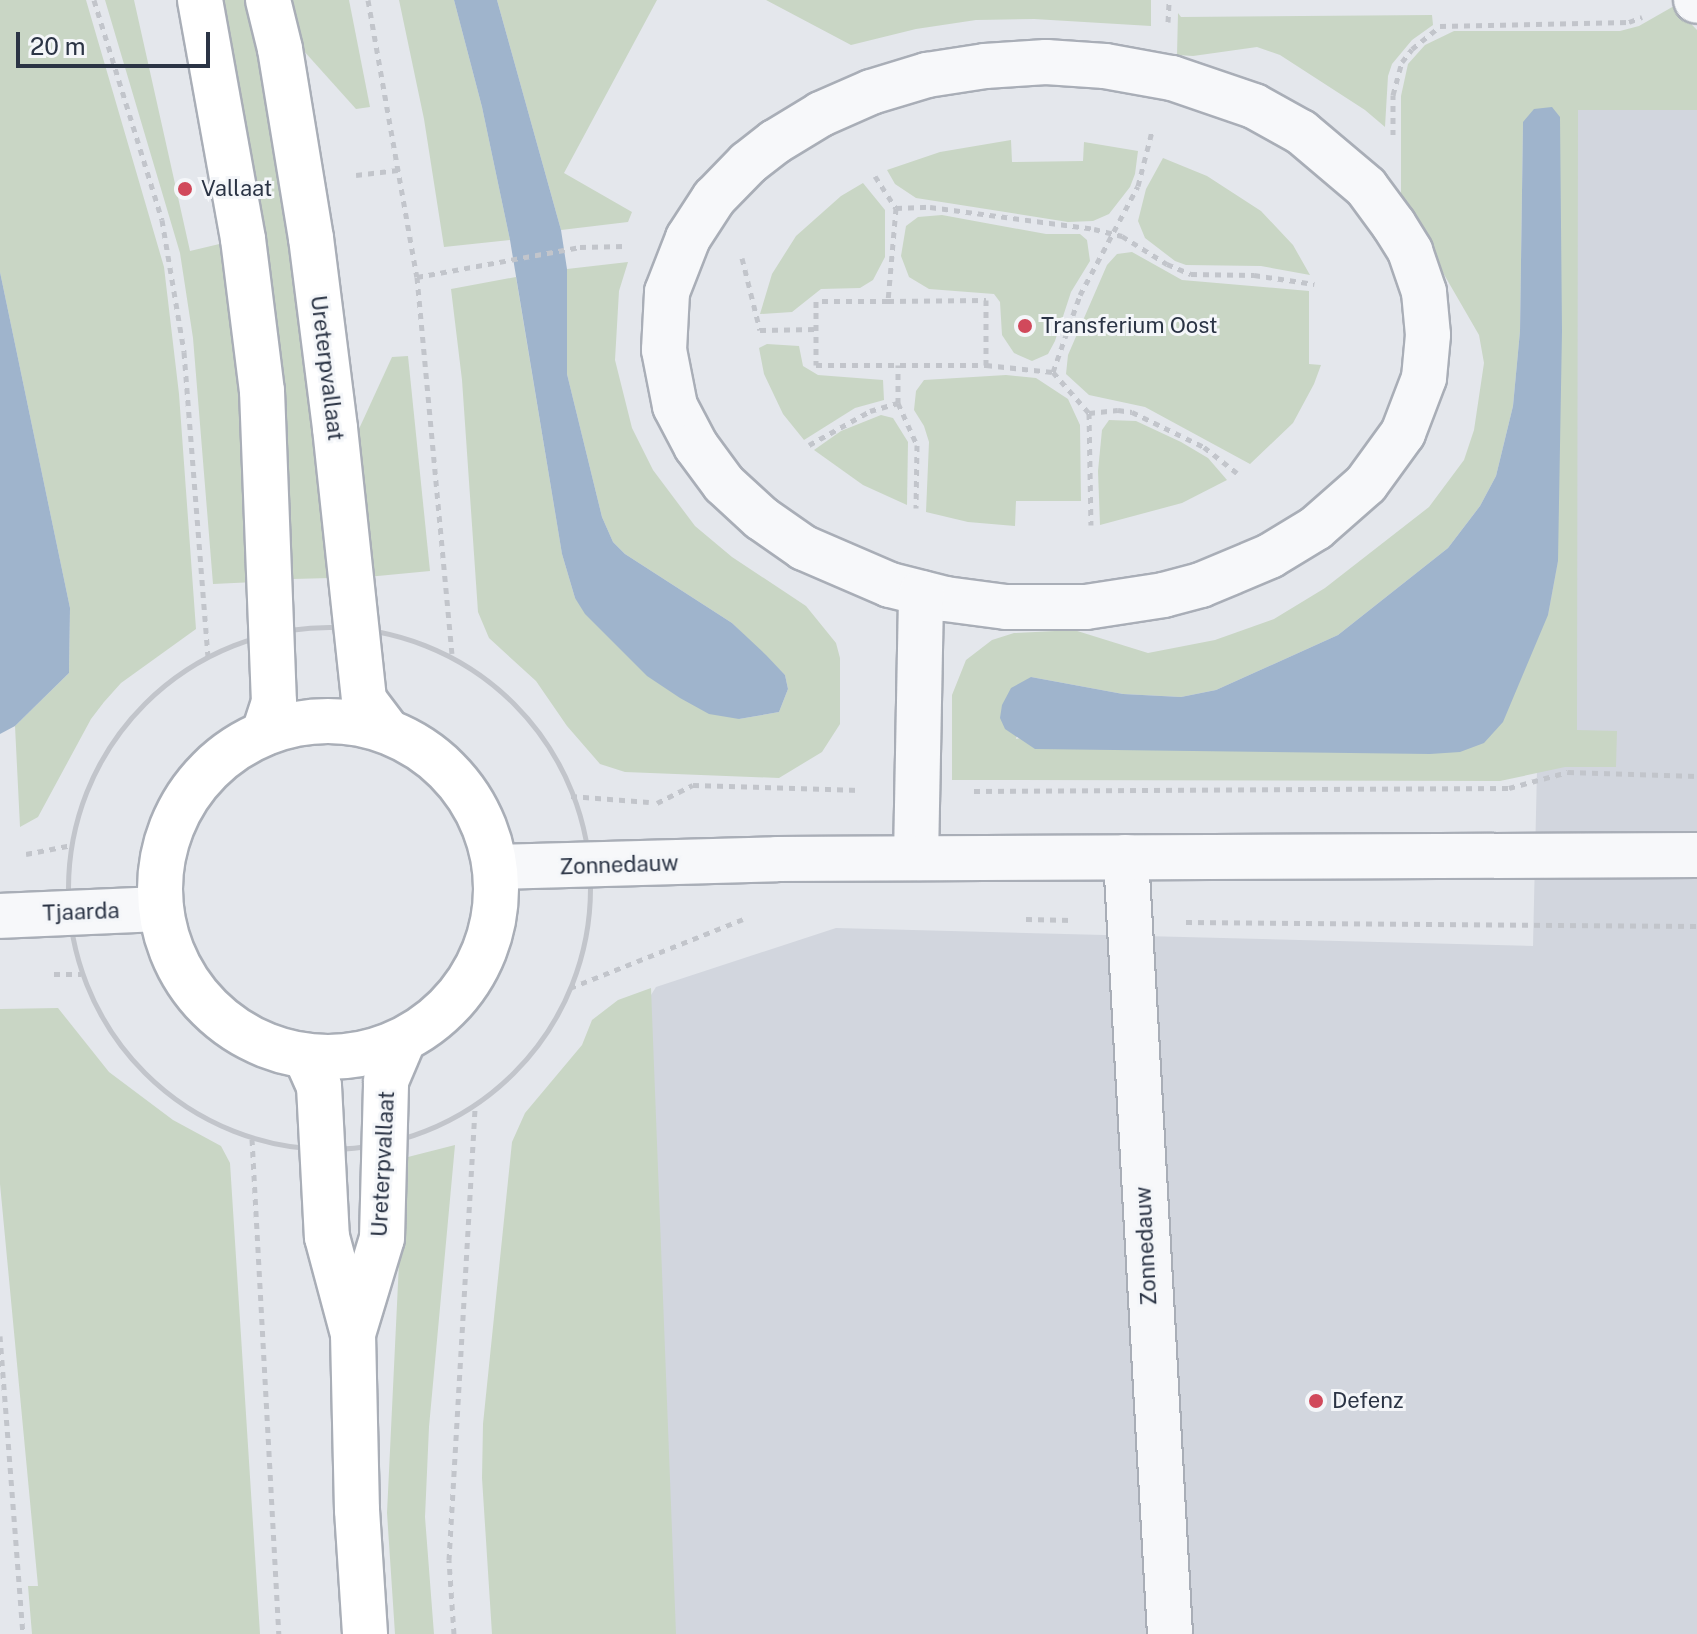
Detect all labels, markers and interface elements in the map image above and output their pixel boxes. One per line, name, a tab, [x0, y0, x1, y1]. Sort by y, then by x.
scale bar	[20, 16, 214, 66]
text: 20 m	[30, 32, 86, 60]
place label: Vallaat	[201, 176, 272, 202]
marker: Vallaat	[176, 180, 194, 198]
street label: Ureterpvallaat	[305, 294, 349, 442]
place label: Transferium Oost	[1041, 313, 1218, 339]
marker: Transferium Oost	[1016, 317, 1034, 335]
street label: Zonnedauw	[559, 850, 679, 880]
street label: Tjaarda	[42, 897, 120, 927]
street label: Ureterpvallaat	[366, 1090, 400, 1238]
street label: Zonnedauw	[1130, 1186, 1162, 1306]
place label: Defenz	[1332, 1388, 1404, 1414]
marker: Defenz	[1307, 1392, 1325, 1410]

